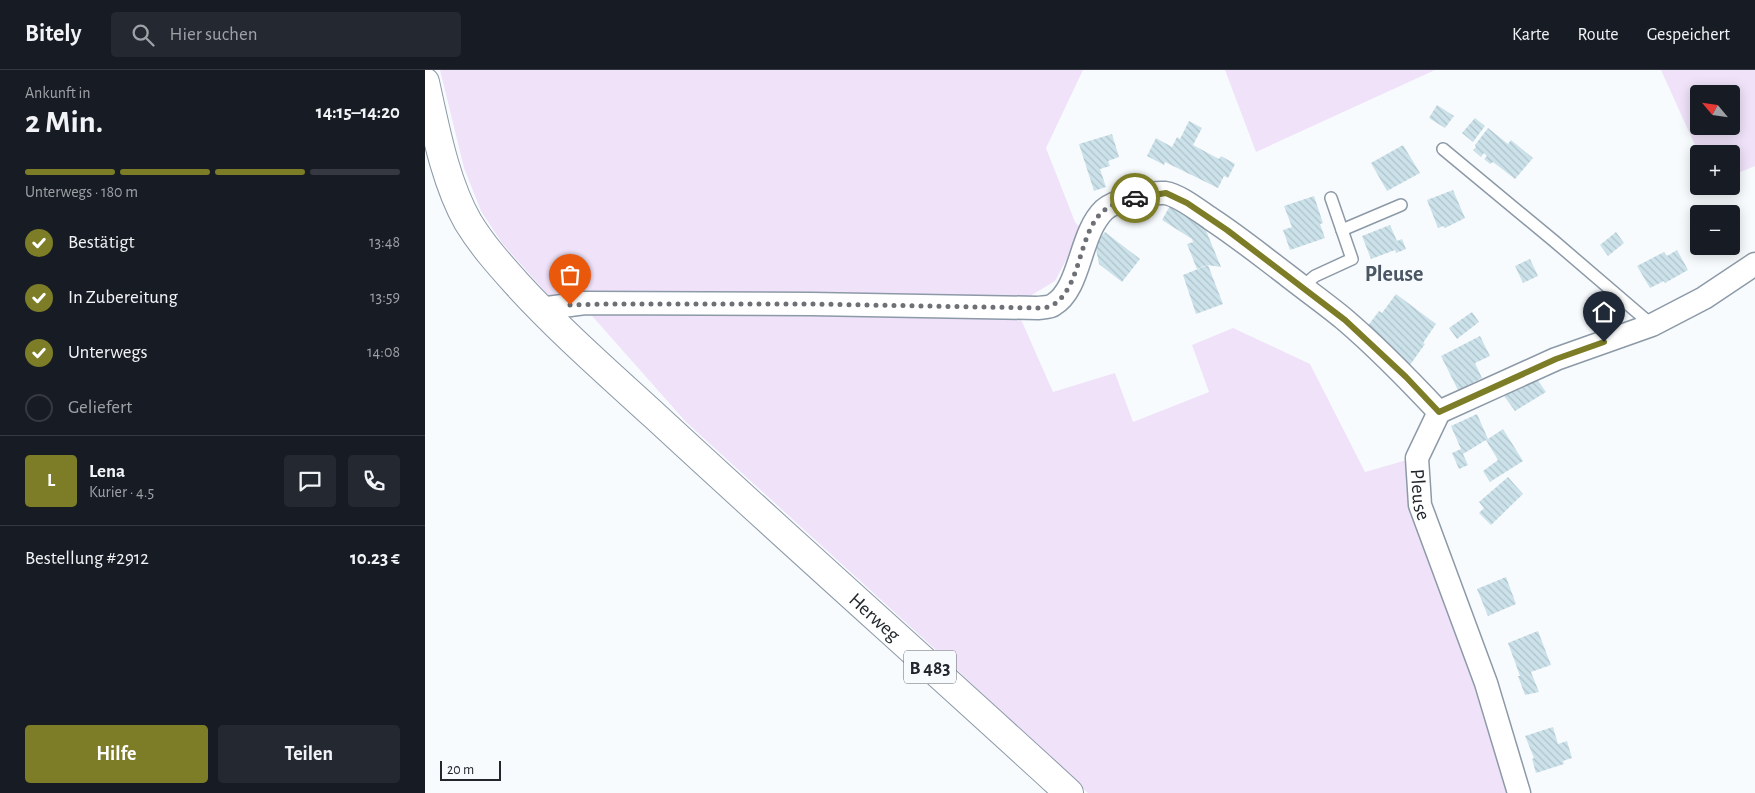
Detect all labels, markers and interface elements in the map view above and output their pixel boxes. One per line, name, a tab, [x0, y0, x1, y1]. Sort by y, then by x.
search box	[111, 12, 461, 57]
icon: search	[129, 21, 157, 49]
text: Bitely	[25, 22, 81, 46]
text: Hier suchen	[169, 25, 257, 44]
text: Karte	[1512, 26, 1549, 44]
text: Route	[1577, 26, 1619, 44]
text: Gespeichert	[1647, 26, 1730, 44]
text: Ankunft in	[25, 85, 91, 101]
north arrow	[1690, 85, 1740, 135]
map controls	[1690, 85, 1740, 255]
text: 14:15–14:20	[316, 103, 400, 122]
text: 2 Min.	[25, 106, 103, 138]
button: +	[1690, 145, 1740, 195]
courier	[1110, 173, 1160, 223]
text: Unterwegs · 180 m	[25, 184, 138, 200]
icon: car	[1121, 184, 1149, 212]
button: −	[1690, 205, 1740, 255]
icon: check	[25, 229, 53, 257]
text: Bestätigt	[68, 233, 135, 252]
text: 13:48	[369, 234, 400, 250]
pin	[549, 254, 591, 305]
icon: bag	[556, 261, 584, 289]
district label: Pleuse	[1365, 263, 1423, 285]
icon: check	[25, 284, 53, 312]
text: In Zubereitung	[68, 288, 178, 307]
text: 13:59	[370, 289, 400, 305]
pin	[1583, 291, 1625, 342]
icon: home	[1590, 298, 1618, 326]
icon: check	[25, 339, 53, 367]
text: Unterwegs	[68, 343, 148, 362]
text: 14:08	[367, 344, 400, 360]
text: Geliefert	[68, 398, 132, 417]
button: chat	[284, 455, 336, 507]
button: phone	[348, 455, 400, 507]
text: Lena	[89, 462, 125, 481]
street label: Pleuse	[1407, 468, 1434, 523]
text: L	[47, 471, 55, 490]
text: Kurier · 4.5	[89, 484, 154, 500]
text: Bestellung #2912	[25, 549, 149, 568]
text: 10.23 €	[350, 549, 400, 568]
street label: Herweg	[845, 589, 904, 646]
road number: B 483	[904, 650, 956, 684]
button: Hilfe	[25, 725, 208, 783]
button: Teilen	[218, 725, 400, 783]
scale bar	[440, 758, 501, 781]
text: 20 m	[447, 763, 474, 777]

